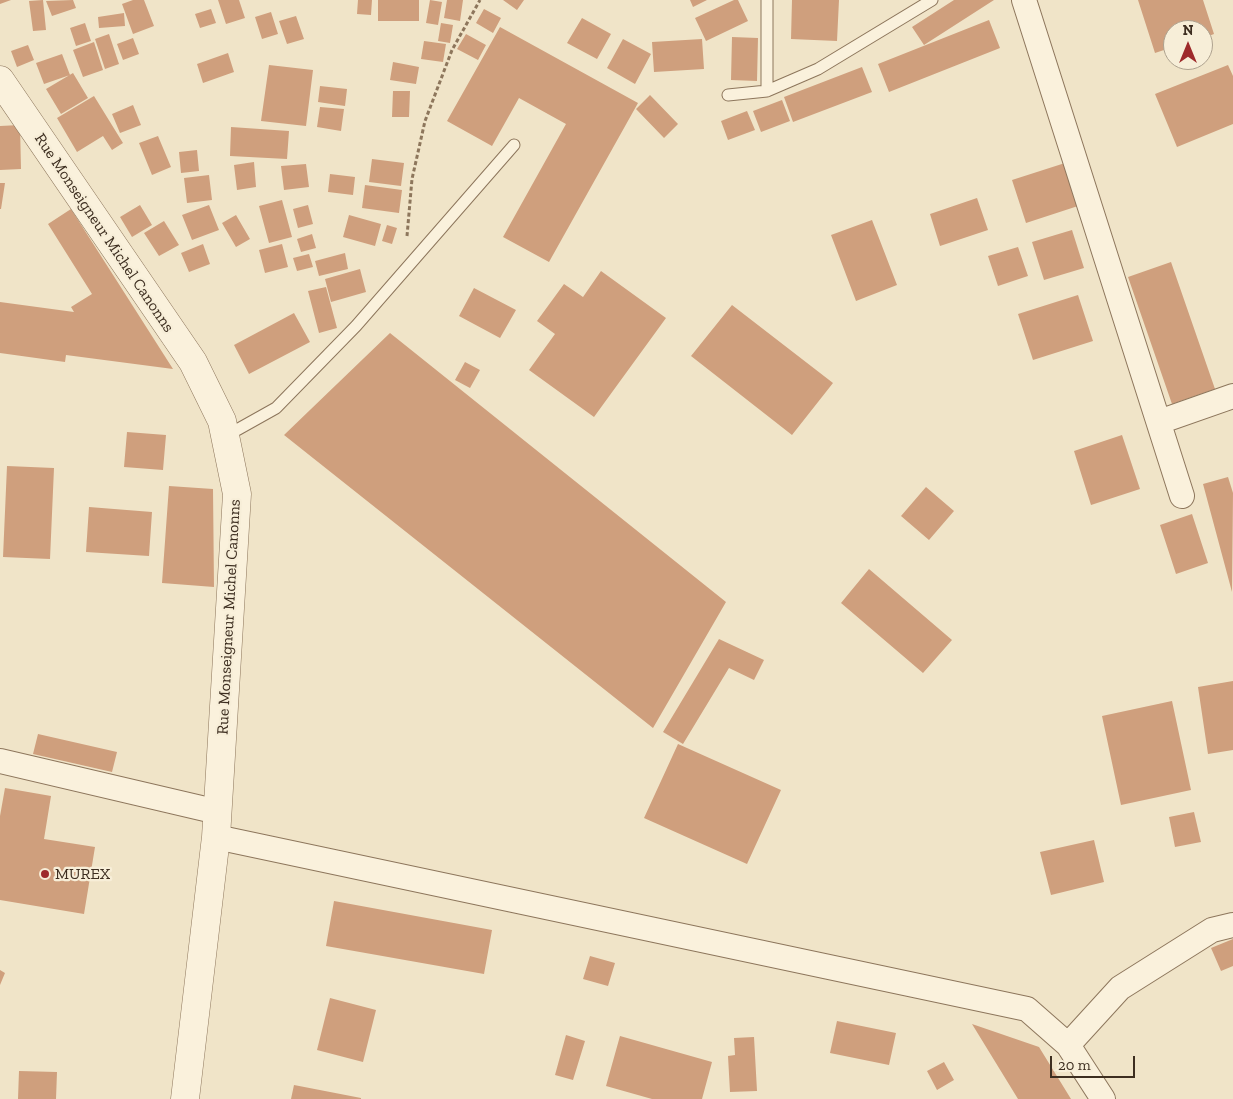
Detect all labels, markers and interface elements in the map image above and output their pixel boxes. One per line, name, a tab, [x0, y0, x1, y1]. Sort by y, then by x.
north arrow	[1163, 20, 1213, 70]
text: N	[1183, 22, 1193, 39]
street label: Rue Monseigneur Michel Canonns	[30, 130, 178, 336]
street label: Rue Monseigneur Michel Canonns	[213, 499, 245, 735]
place label: MUREX	[55, 864, 110, 884]
marker: MUREX	[39, 868, 51, 880]
scale bar	[1053, 1046, 1138, 1078]
text: 20 m	[1058, 1056, 1091, 1074]

